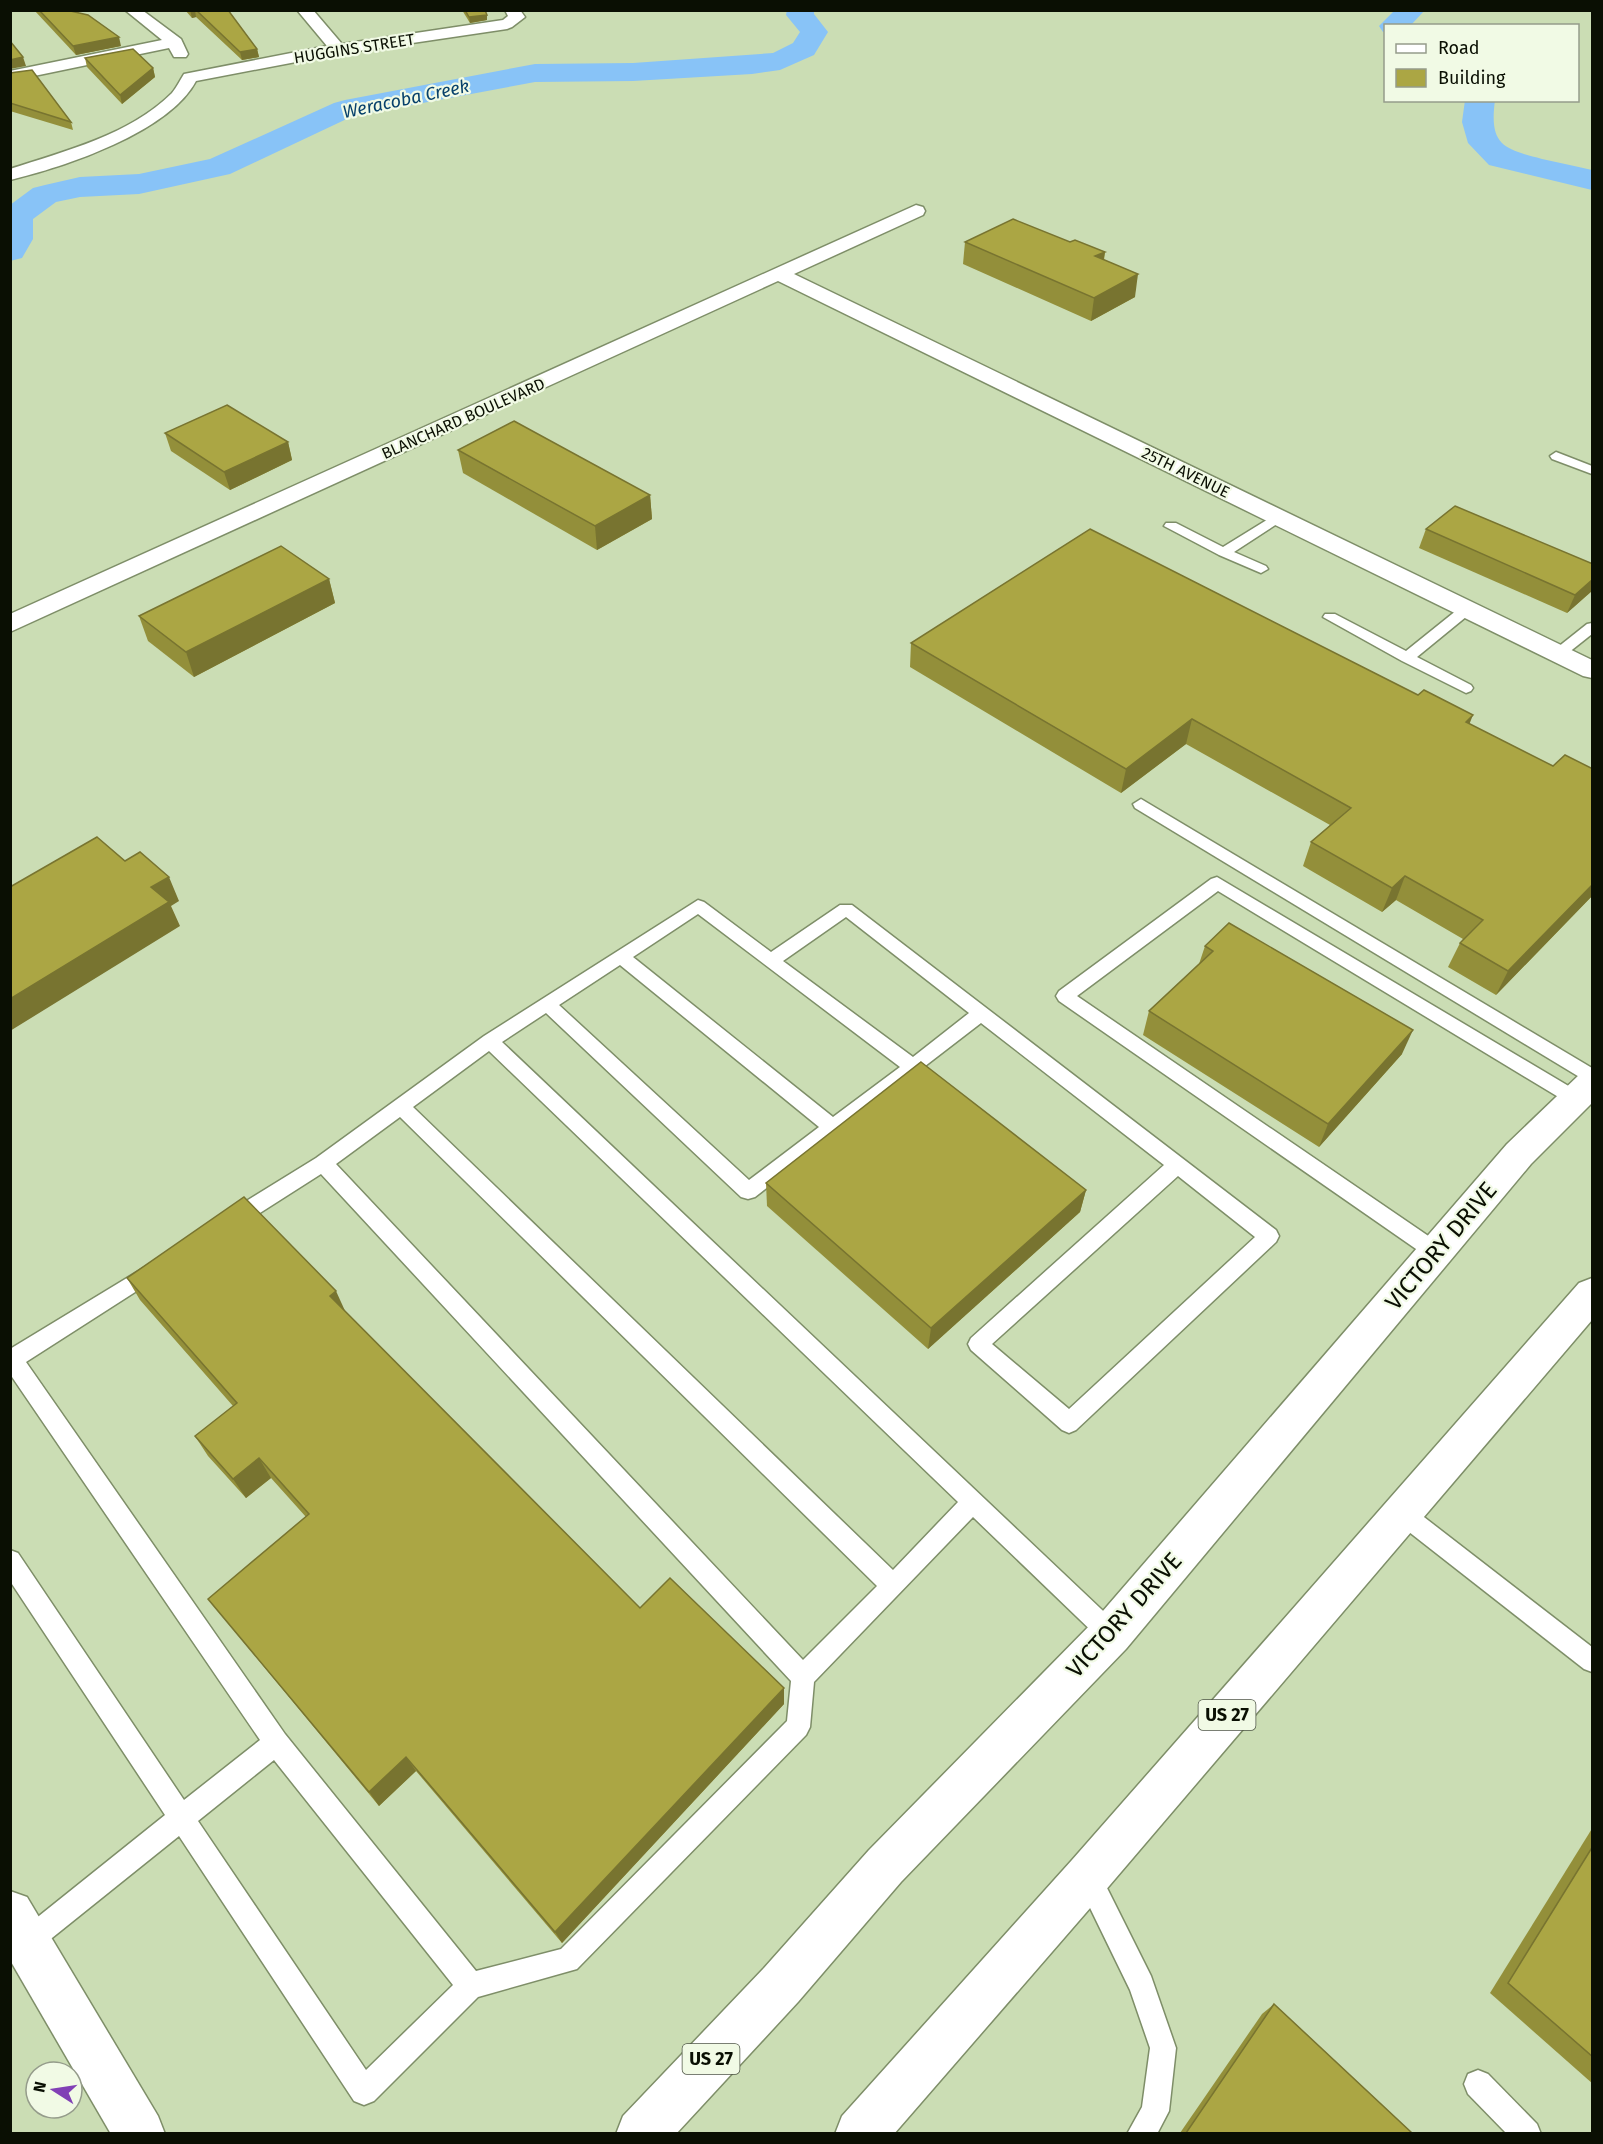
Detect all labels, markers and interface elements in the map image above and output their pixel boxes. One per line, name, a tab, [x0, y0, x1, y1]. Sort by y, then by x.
legend	[1384, 24, 1579, 102]
street label: HUGGINS STREET	[292, 29, 417, 67]
text: Road	[1438, 37, 1480, 59]
text: Building	[1438, 67, 1506, 89]
water label: Weracoba Creek	[341, 75, 471, 123]
street label: BLANCHARD BOULEVARD	[379, 374, 548, 463]
street label: 25TH AVENUE	[1139, 443, 1233, 502]
street label: VICTORY DRIVE	[1379, 1176, 1503, 1316]
street label: VICTORY DRIVE	[1061, 1547, 1187, 1683]
road number: US 27	[1198, 1700, 1256, 1730]
road number: US 27	[682, 2044, 740, 2074]
north arrow	[24, 2060, 84, 2120]
text: N	[29, 2080, 50, 2094]

